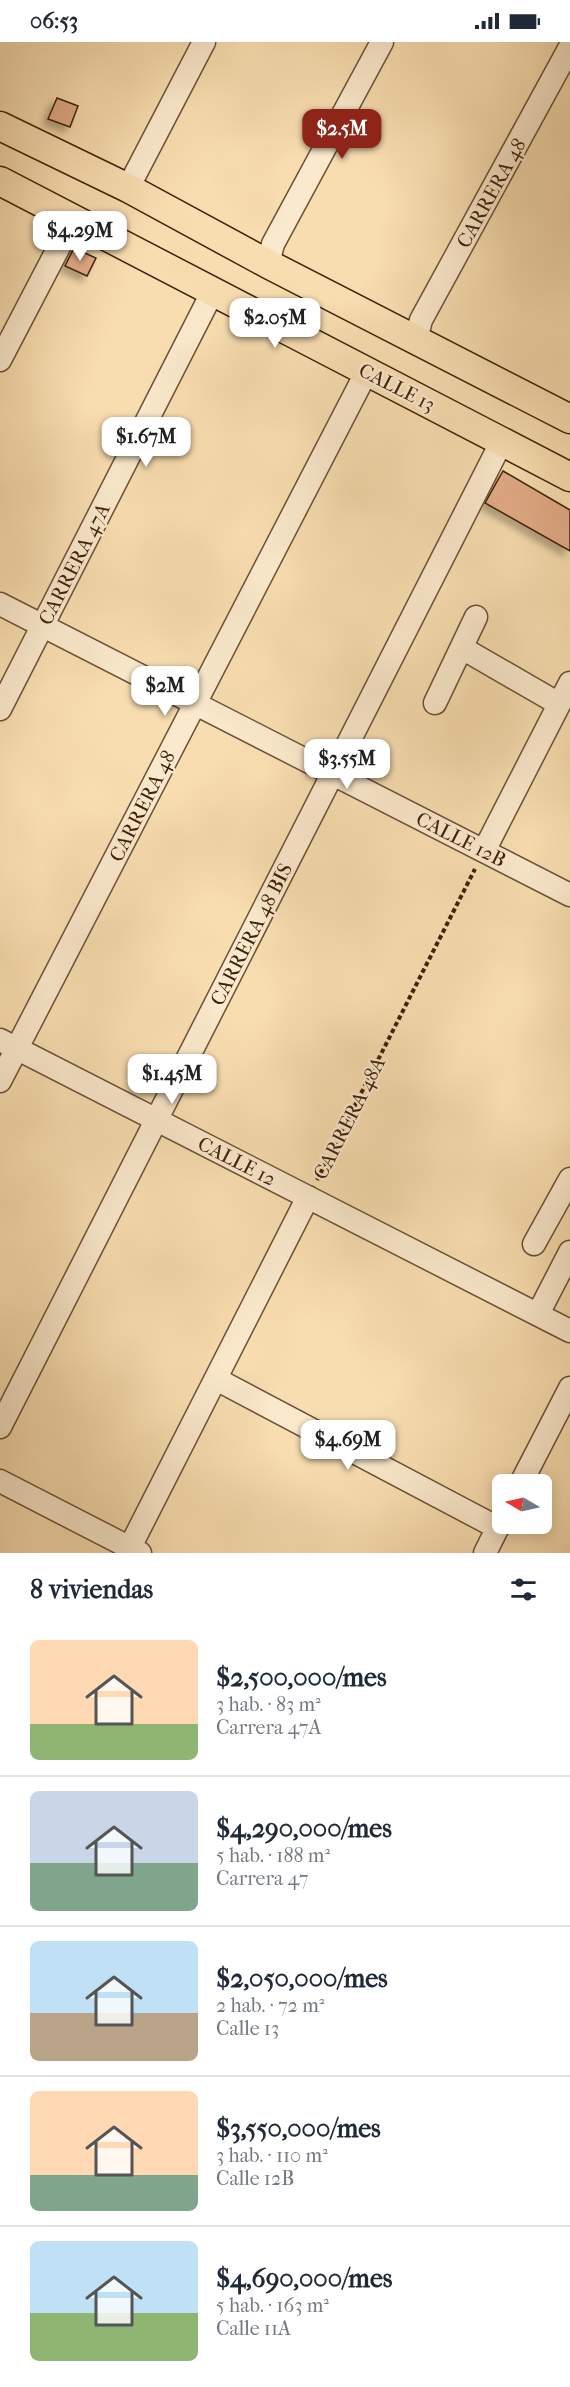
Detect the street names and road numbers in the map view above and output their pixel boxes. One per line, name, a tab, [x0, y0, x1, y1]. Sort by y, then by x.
street label: CARRERA 48	[452, 135, 531, 252]
street label: CALLE 13	[355, 359, 439, 416]
street label: CARRERA 47A	[34, 499, 115, 629]
street label: CARRERA 48	[105, 747, 180, 865]
street label: CALLE 12B	[412, 807, 509, 872]
street label: CARRERA 48 BIS	[206, 859, 297, 1009]
street label: CARRERA 48A	[309, 1052, 391, 1183]
street label: CALLE 12	[194, 1132, 280, 1191]

